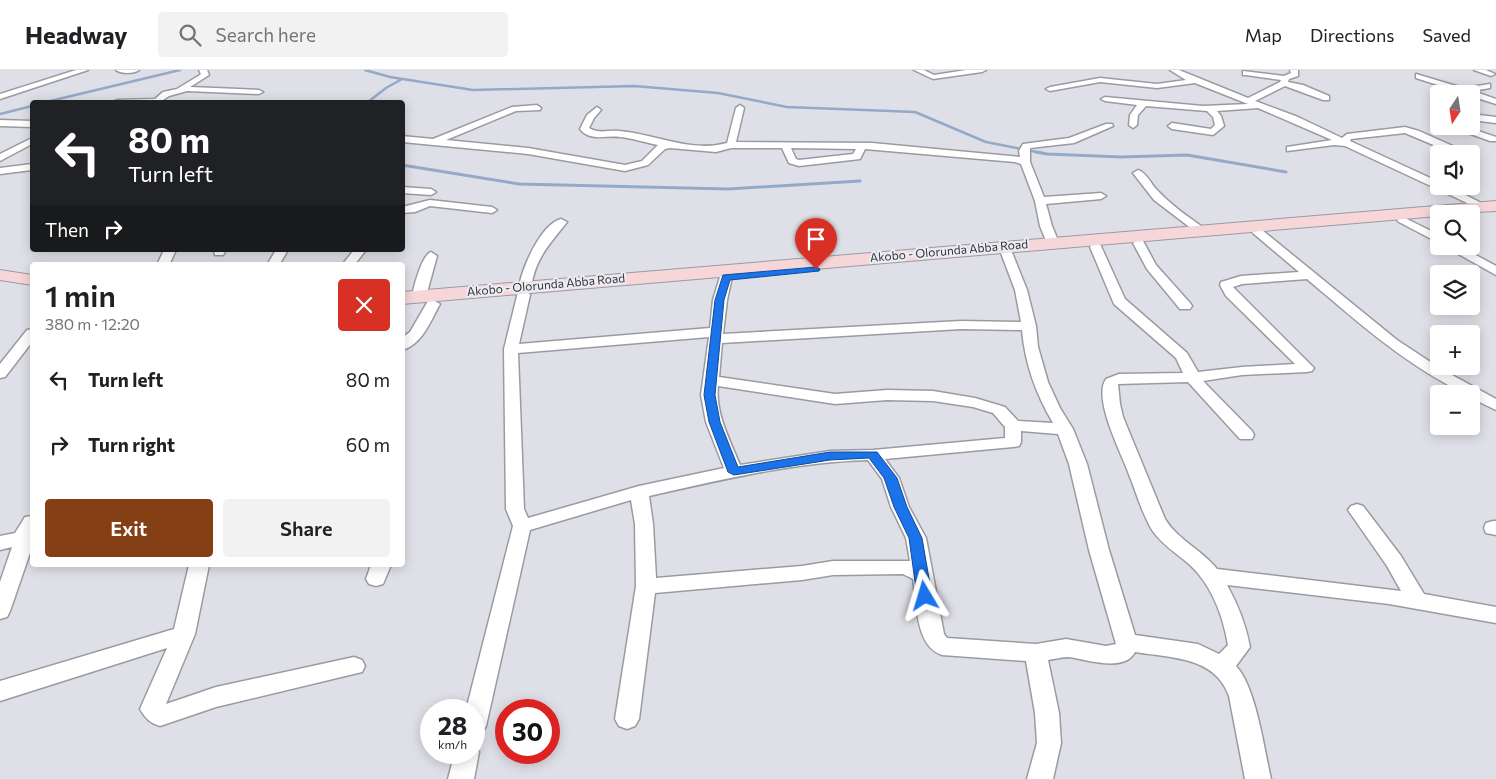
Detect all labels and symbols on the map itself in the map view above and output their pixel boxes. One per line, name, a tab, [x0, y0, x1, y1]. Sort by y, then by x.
north arrow	[1430, 85, 1480, 135]
pin	[795, 218, 837, 269]
street label: Akobo - Olorunda Abba Road	[869, 236, 1029, 264]
street label: Akobo - Olorunda Abba Road	[466, 270, 626, 298]
position arrow	[898, 569, 950, 621]
speed limit sign: 30	[495, 699, 560, 764]

